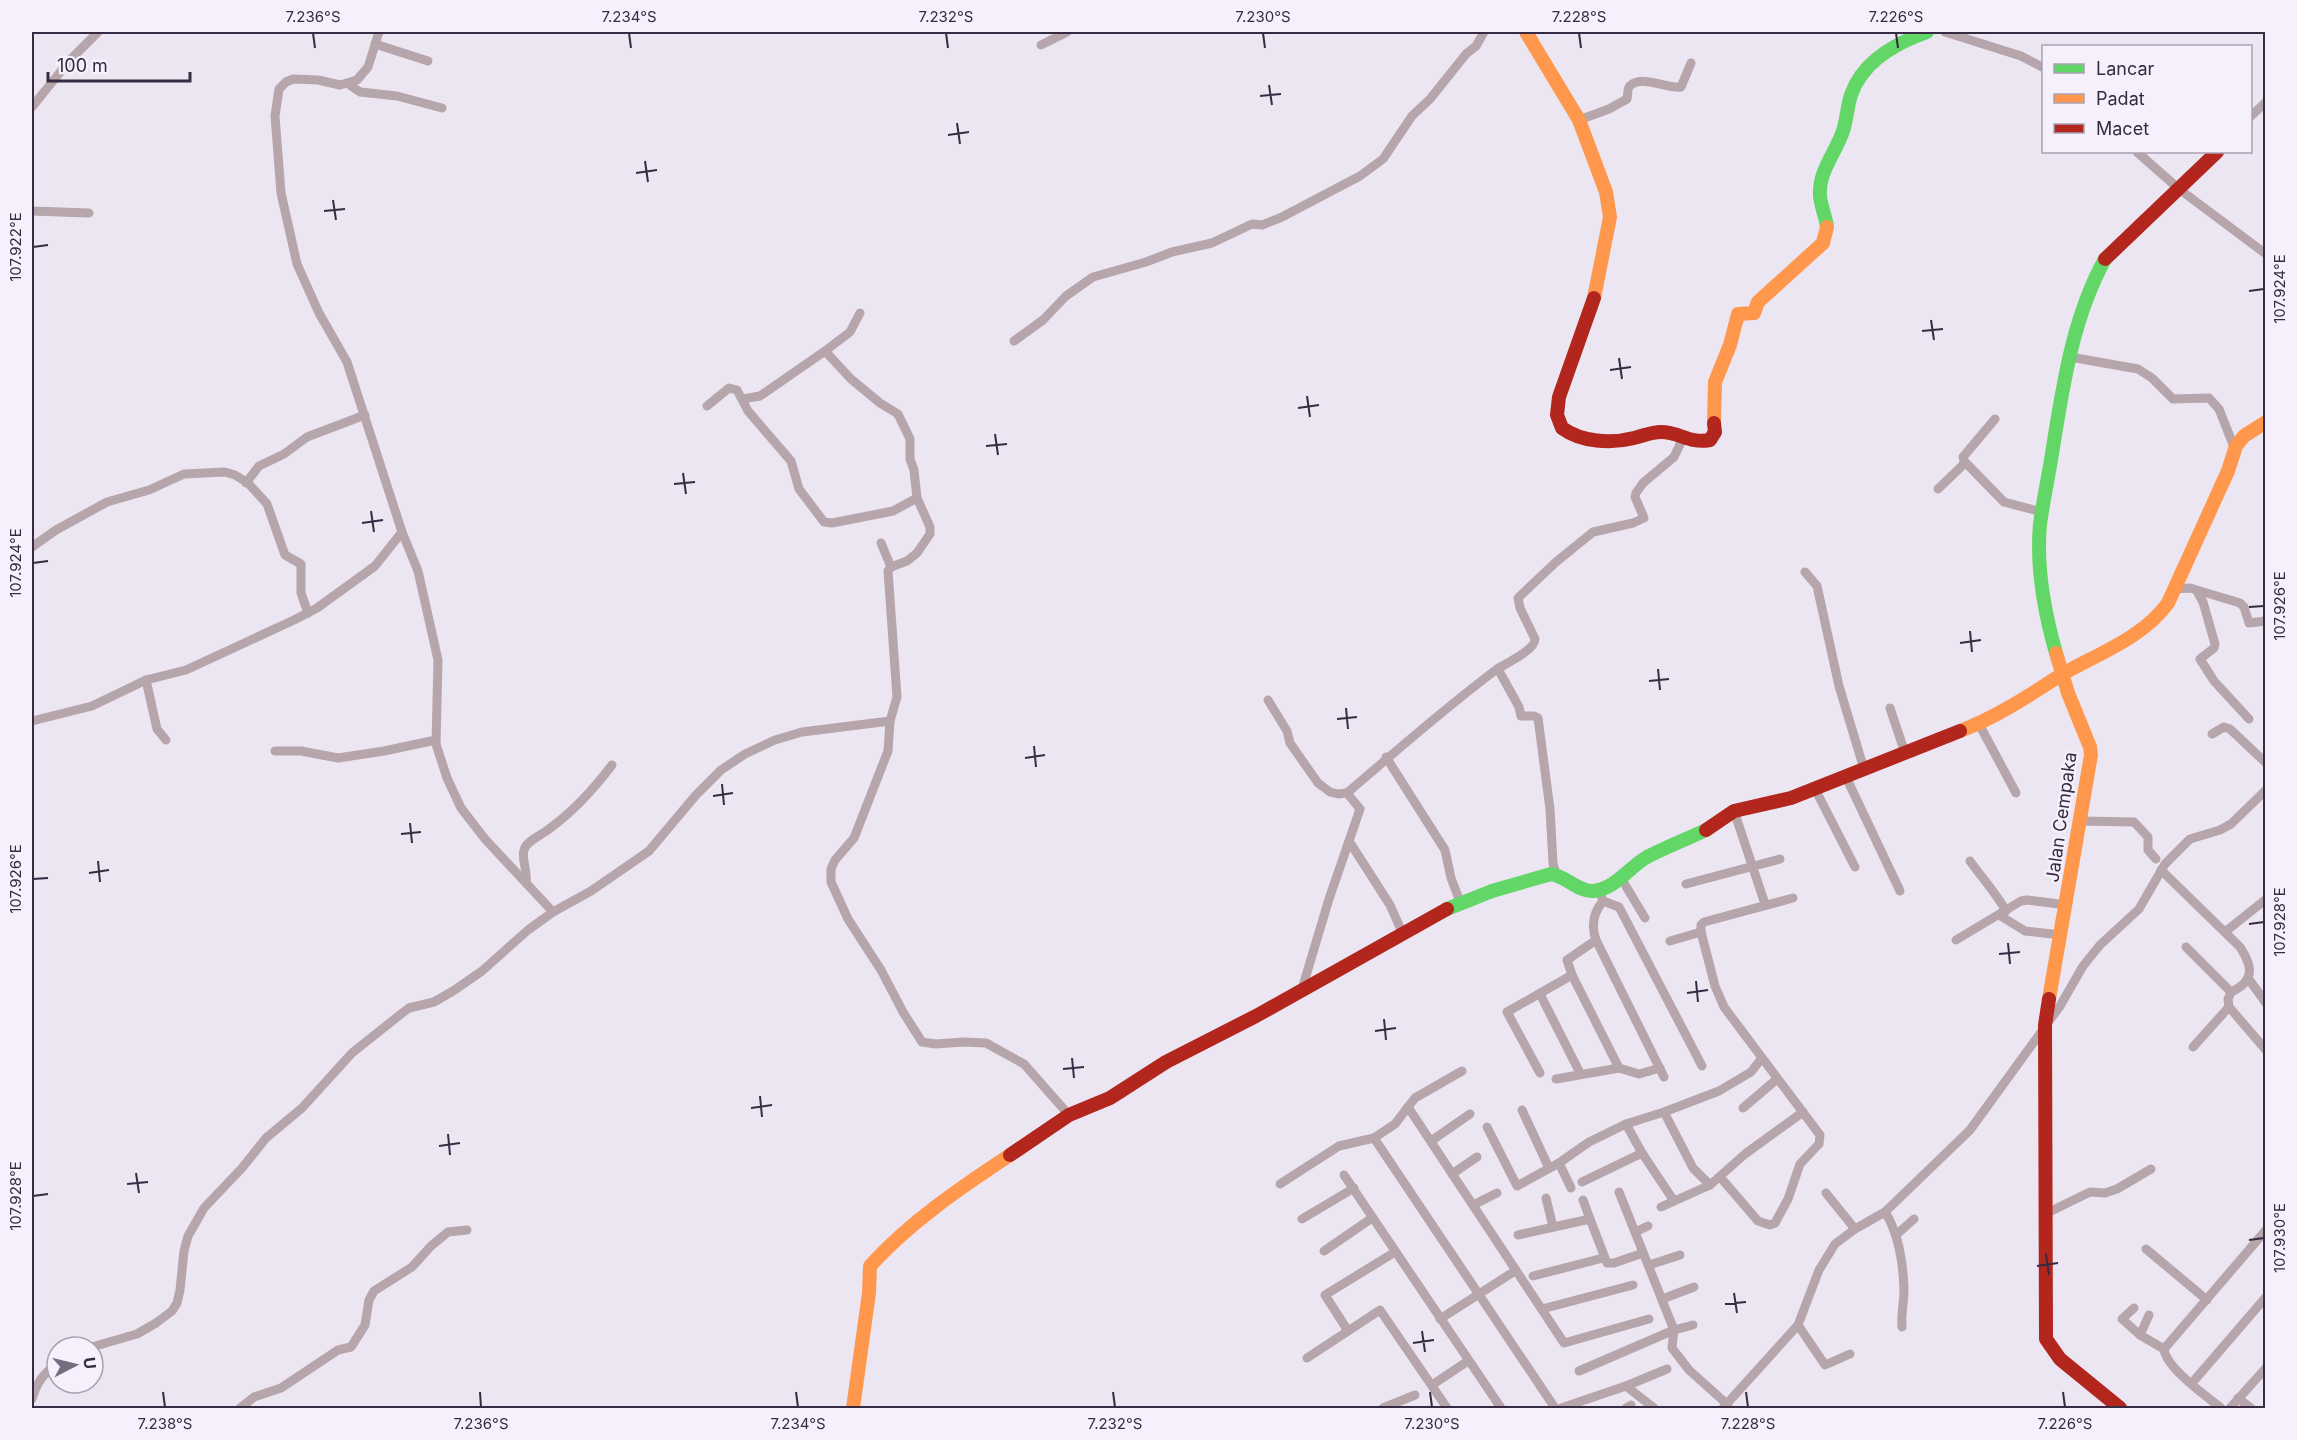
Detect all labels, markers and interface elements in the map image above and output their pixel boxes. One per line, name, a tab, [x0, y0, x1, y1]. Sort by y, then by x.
text: 7.236°S	[285, 7, 341, 26]
text: 7.234°S	[601, 7, 657, 26]
text: 7.232°S	[919, 7, 973, 26]
text: 7.230°S	[1235, 7, 1291, 26]
text: 7.228°S	[1552, 7, 1606, 26]
text: 7.226°S	[1869, 7, 1924, 26]
scale bar	[48, 45, 190, 83]
legend	[2042, 45, 2252, 153]
text: 100 m	[57, 55, 108, 76]
text: Lancar	[2096, 58, 2154, 79]
text: Padat	[2096, 88, 2145, 109]
text: Macet	[2096, 118, 2149, 139]
text: 107.922°E	[6, 212, 25, 282]
text: 107.924°E	[2270, 254, 2289, 324]
text: 107.924°E	[6, 528, 25, 598]
text: 107.926°E	[2270, 571, 2289, 641]
street label: Jalan Cempaka	[2041, 751, 2081, 883]
text: 107.926°E	[6, 844, 25, 914]
text: 107.928°E	[2270, 887, 2289, 957]
text: 107.928°E	[6, 1161, 25, 1231]
text: 107.930°E	[2270, 1203, 2289, 1273]
north arrow	[45, 1335, 105, 1395]
text: U	[79, 1356, 101, 1370]
text: 7.238°S	[138, 1414, 192, 1433]
text: 7.236°S	[453, 1414, 509, 1433]
text: 7.234°S	[770, 1414, 826, 1433]
text: 7.232°S	[1088, 1414, 1142, 1433]
text: 7.230°S	[1404, 1414, 1460, 1433]
text: 7.228°S	[1721, 1414, 1775, 1433]
text: 7.226°S	[2038, 1414, 2093, 1433]

